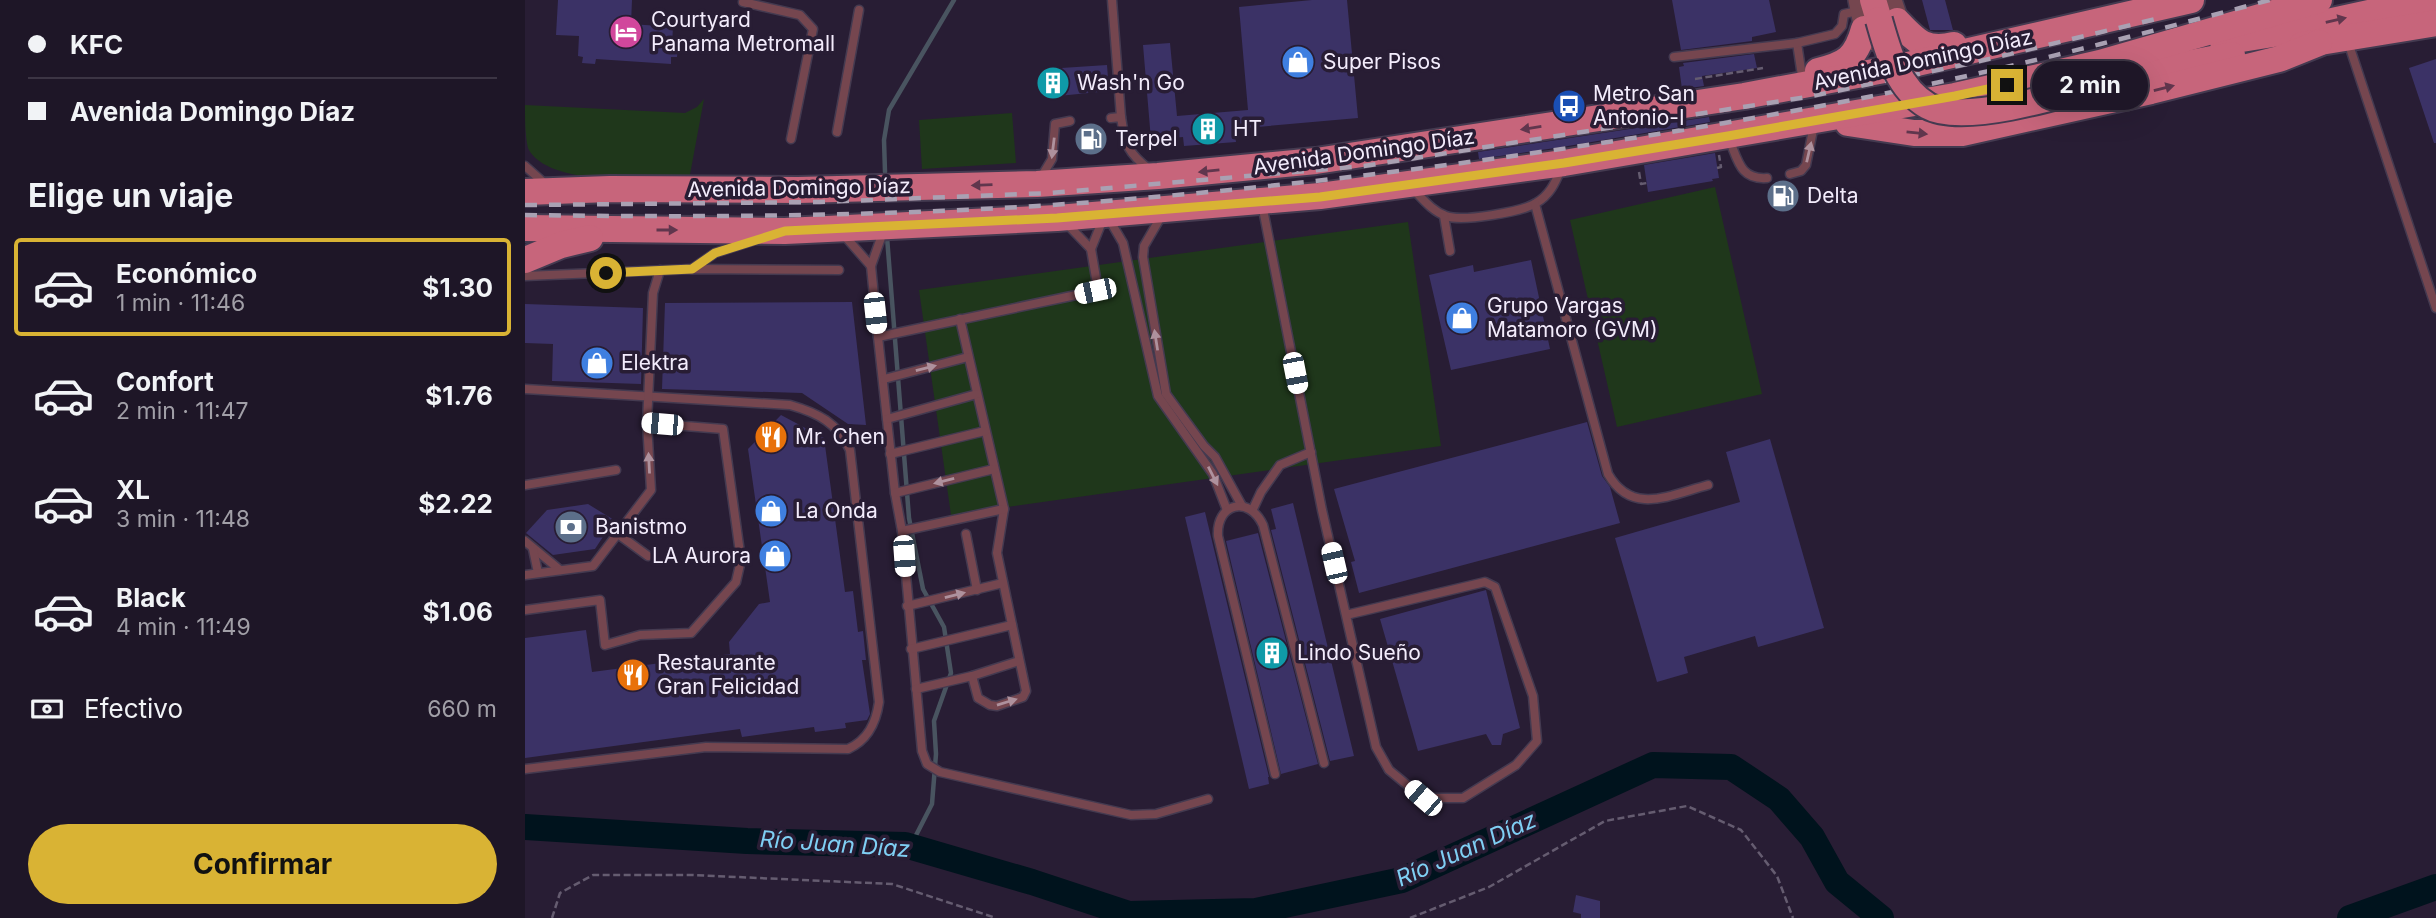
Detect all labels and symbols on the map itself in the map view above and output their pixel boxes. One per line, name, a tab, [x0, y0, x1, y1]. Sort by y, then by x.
place label: Courtyard Panama Metromall	[651, 7, 835, 56]
hotel icon: Courtyard Panama Metromall	[607, 13, 645, 51]
one-way arrow	[2325, 14, 2347, 25]
street label: Avenida Domingo Díaz	[1811, 24, 2035, 95]
shop icon: Super Pisos	[1279, 43, 1317, 81]
place label: Super Pisos	[1323, 49, 1441, 74]
callout: 2 min	[2031, 60, 2147, 110]
building icon: Wash'n Go	[1034, 64, 1072, 102]
route end	[1991, 69, 2023, 101]
place label: Wash'n Go	[1077, 70, 1185, 95]
place label: Metro San Antonio-I	[1593, 81, 1695, 130]
one-way arrow	[2153, 82, 2175, 93]
bus stop icon: Metro San Antonio-I	[1550, 87, 1588, 125]
building icon: HT	[1189, 110, 1227, 148]
place label: HT	[1233, 116, 1262, 141]
fuel station icon: Terpel	[1072, 120, 1110, 158]
one-way arrow	[1520, 123, 1542, 134]
street label: Avenida Domingo Díaz	[1252, 124, 1476, 179]
place label: Terpel	[1115, 126, 1178, 151]
one-way arrow	[1906, 128, 1928, 139]
one-way arrow	[1047, 137, 1058, 159]
one-way arrow	[1804, 141, 1815, 163]
one-way arrow	[1198, 166, 1220, 177]
street label: Avenida Domingo Díaz	[687, 173, 911, 202]
fuel station icon: Delta	[1764, 177, 1802, 215]
one-way arrow	[971, 179, 993, 191]
place label: Delta	[1807, 183, 1859, 208]
one-way arrow	[656, 224, 678, 236]
route start	[590, 257, 622, 289]
car	[1073, 276, 1118, 306]
car	[863, 291, 888, 335]
place label: Grupo Vargas Matamoro (GVM)	[1487, 293, 1658, 342]
shop icon: Grupo Vargas Matamoro (GVM)	[1443, 299, 1481, 337]
one-way arrow	[1150, 329, 1161, 351]
shop icon: Elektra	[578, 344, 616, 382]
place label: Elektra	[621, 350, 689, 375]
car	[1281, 350, 1310, 396]
one-way arrow	[915, 362, 937, 373]
car	[641, 412, 684, 436]
restaurant icon: Mr. Chen	[752, 418, 790, 456]
place label: Mr. Chen	[795, 424, 885, 449]
one-way arrow	[643, 452, 654, 474]
one-way arrow	[1207, 467, 1219, 487]
one-way arrow	[933, 476, 955, 487]
shop icon: La Onda	[752, 492, 790, 530]
place label: La Onda	[795, 498, 878, 523]
bank icon: Banistmo	[552, 508, 590, 546]
place label: Banistmo	[595, 514, 687, 539]
car	[893, 534, 916, 578]
shop icon: LA Aurora	[756, 537, 794, 575]
car	[1320, 540, 1349, 586]
place label: LA Aurora	[652, 543, 751, 568]
one-way arrow	[944, 589, 966, 600]
building icon: Lindo Sueño	[1253, 634, 1291, 672]
place label: Lindo Sueño	[1297, 640, 1421, 665]
place label: Restaurante Gran Felicidad	[657, 650, 799, 699]
restaurant icon: Restaurante Gran Felicidad	[614, 656, 652, 694]
one-way arrow	[996, 697, 1017, 707]
car	[1401, 776, 1446, 820]
water label: Río Juan Díaz	[1392, 805, 1541, 892]
water label: Río Juan Díaz	[759, 825, 911, 863]

